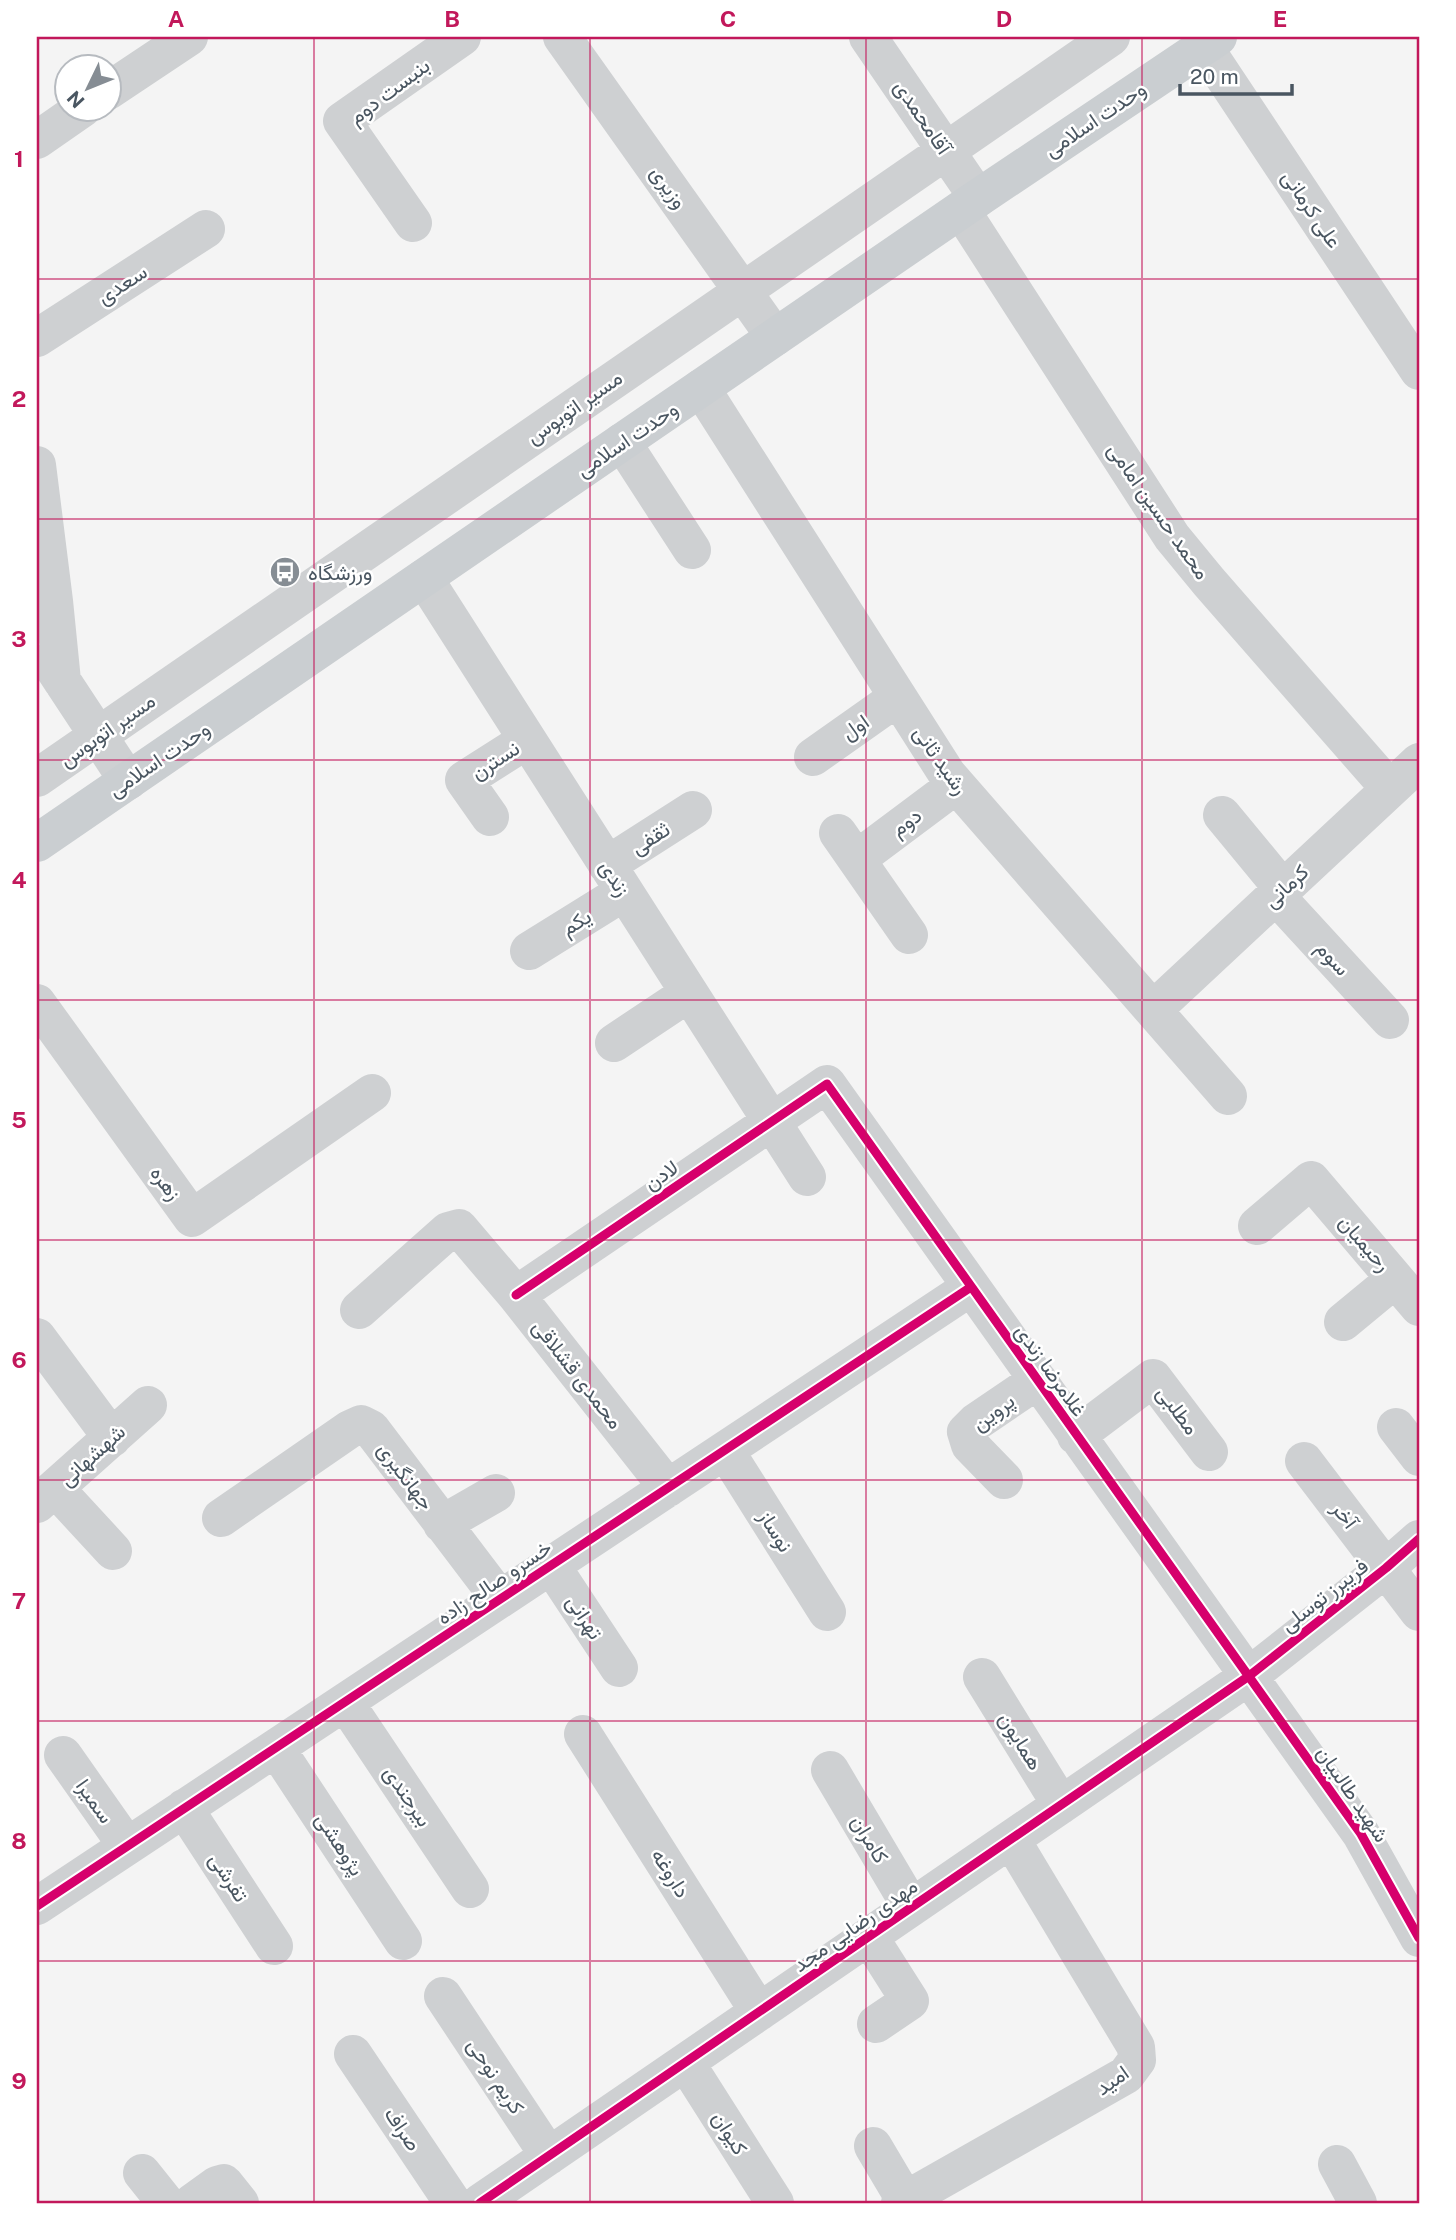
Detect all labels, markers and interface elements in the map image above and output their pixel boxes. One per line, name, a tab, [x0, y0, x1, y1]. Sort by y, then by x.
text: A	[168, 5, 185, 32]
text: B	[444, 5, 460, 32]
text: C	[720, 5, 736, 32]
text: D	[996, 5, 1012, 32]
text: E	[1273, 5, 1287, 32]
north arrow	[52, 52, 122, 122]
scale bar	[1180, 52, 1292, 96]
street label: بنبست دوم	[344, 53, 436, 131]
text: 20 m	[1190, 64, 1239, 89]
street label: آقامحمدی	[889, 75, 958, 161]
street label: وحدت اسلامی	[1039, 76, 1151, 163]
text: N	[62, 87, 89, 113]
text: 1	[14, 145, 24, 172]
street label: وزیری	[645, 161, 693, 214]
street label: علی کرمانی	[1276, 165, 1347, 253]
street label: سعدی	[92, 259, 152, 309]
street label: مسیر اتوبوس	[521, 365, 627, 450]
text: 2	[12, 385, 26, 412]
street label: وحدت اسلامی	[571, 396, 683, 483]
street label: محمد حسین امامی	[1103, 438, 1215, 584]
bus stop icon: ورزشگاه	[268, 555, 302, 589]
place label: ورزشگاه	[308, 560, 372, 586]
text: 3	[11, 625, 27, 652]
street label: مسیر اتوبوس	[54, 688, 160, 773]
street label: اول	[837, 709, 874, 746]
street label: وحدت اسلامی	[103, 716, 215, 803]
street label: رشید ثانی	[908, 721, 974, 800]
street label: نسترن	[466, 735, 525, 786]
street label: دوم	[886, 802, 927, 843]
street label: ثقفی	[626, 816, 674, 860]
street label: زندی	[594, 855, 636, 901]
street label: کرمانی	[1258, 859, 1314, 914]
text: 4	[11, 866, 27, 893]
street label: یکم	[556, 903, 597, 942]
street label: سوم	[1309, 935, 1355, 982]
text: 5	[11, 1106, 27, 1133]
street label: لادن	[639, 1155, 683, 1195]
street label: زهره	[144, 1161, 187, 1206]
street label: رحیمیان	[1333, 1210, 1396, 1277]
street label: محمدی قشلاقی	[528, 1314, 628, 1434]
street label: غلامرضا زندی	[1009, 1319, 1092, 1422]
text: 6	[11, 1346, 27, 1373]
street label: مطلبی	[1151, 1381, 1205, 1439]
street label: پروین	[967, 1388, 1020, 1438]
street label: شهشهانی	[54, 1419, 131, 1492]
street label: جهانگیری	[372, 1437, 439, 1515]
street label: آخر	[1325, 1496, 1364, 1536]
street label: نوساز	[752, 1505, 798, 1557]
street label: خسرو صالح زاده	[432, 1534, 557, 1631]
street label: فریبرز توسلی	[1275, 1553, 1373, 1638]
text: 7	[12, 1587, 26, 1614]
street label: تهرانی	[561, 1590, 609, 1645]
street label: همایون	[993, 1708, 1048, 1775]
street label: شهید طالبیان	[1311, 1741, 1394, 1847]
street label: بیرجندی	[378, 1761, 437, 1832]
street label: سمیرا	[70, 1774, 119, 1829]
street label: پژوهشی	[309, 1808, 370, 1881]
street label: کامران	[845, 1810, 894, 1868]
text: 8	[11, 1827, 27, 1854]
street label: داروغه	[646, 1844, 696, 1903]
street label: تفرشی	[203, 1848, 254, 1907]
street label: مهدی رضایی مجد	[788, 1873, 923, 1978]
street label: کریم نوحی	[461, 2033, 530, 2120]
street label: امید	[1091, 2060, 1133, 2100]
text: 9	[11, 2067, 27, 2094]
street label: صراف	[379, 2102, 427, 2156]
street label: کیوان	[706, 2107, 753, 2160]

